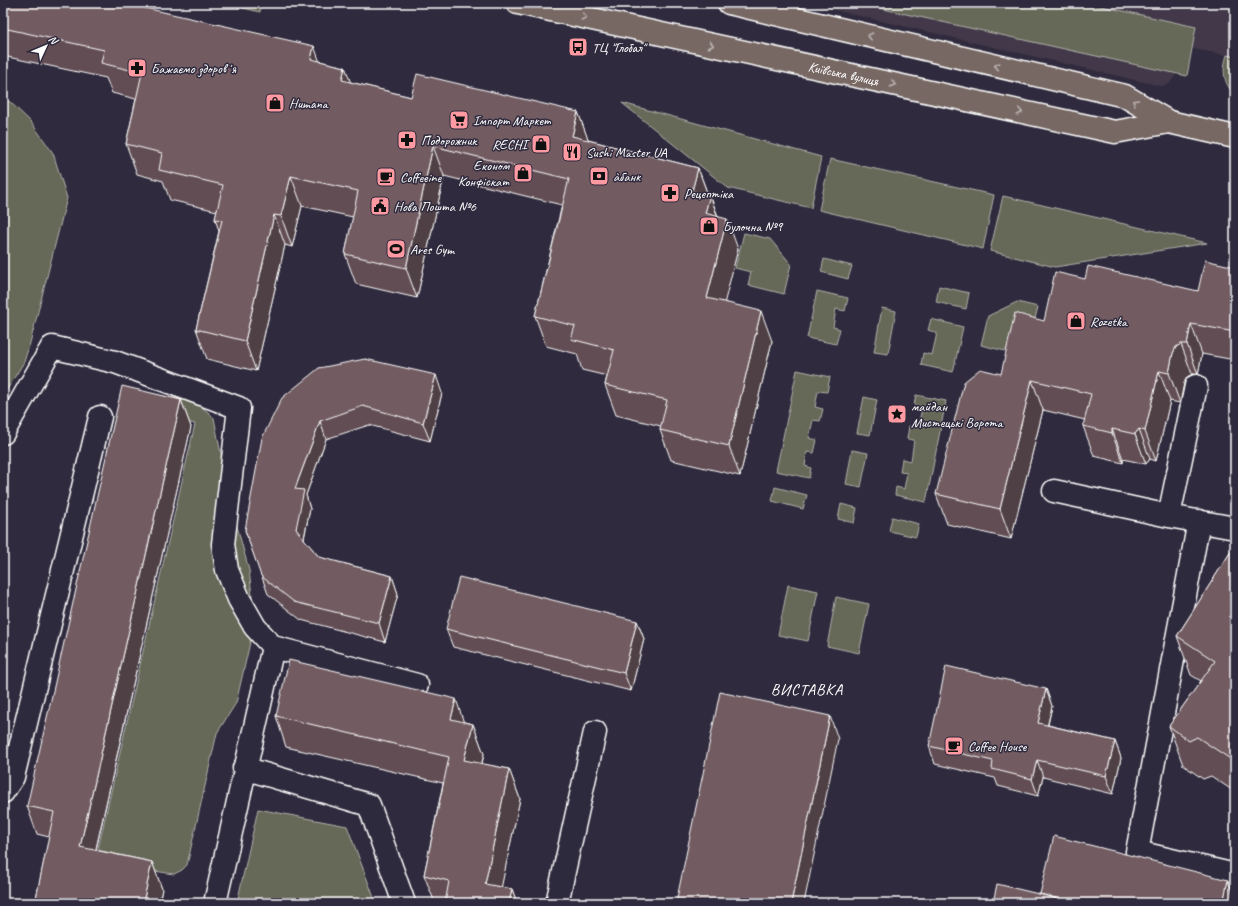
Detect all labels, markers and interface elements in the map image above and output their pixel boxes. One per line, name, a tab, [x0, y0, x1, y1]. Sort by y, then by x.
one-way arrow	[581, 13, 587, 21]
north arrow	[26, 26, 66, 66]
text: N	[46, 32, 62, 48]
one-way arrow	[867, 32, 874, 41]
bus stop icon: ТЦ "Глобал"	[567, 36, 589, 58]
place label: ТЦ "Глобал"	[592, 39, 648, 56]
one-way arrow	[708, 40, 714, 48]
pharmacy icon: Бажаємо здоровʼя	[126, 57, 148, 79]
street label: Київська вулиця	[807, 58, 881, 90]
place label: Бажаємо здоровʼя	[151, 60, 237, 77]
one-way arrow	[993, 62, 1000, 70]
one-way arrow	[889, 80, 896, 88]
shop icon: Humana	[264, 92, 286, 114]
place label: Humana	[289, 95, 329, 112]
one-way arrow	[1132, 99, 1139, 106]
one-way arrow	[1017, 107, 1023, 115]
supermarket icon: Імпорт Маркет	[448, 109, 470, 131]
place label: Імпорт Маркет	[473, 112, 551, 129]
pharmacy icon: Подорожник	[396, 129, 418, 151]
place label: Подорожник	[421, 132, 478, 149]
shop icon: RECHI	[530, 133, 552, 155]
place label: RECHI	[492, 136, 530, 153]
restaurant icon: Sushi Master UA	[561, 141, 583, 163]
place label: Sushi Master UA	[586, 144, 668, 161]
place label: Економ Конфіскат	[458, 157, 511, 190]
shop icon: Економ Конфіскат	[512, 162, 534, 184]
bank icon: а̀банк	[588, 165, 610, 187]
cafe icon: Coffeeine	[375, 166, 397, 188]
place label: а̀банк	[613, 168, 641, 185]
place label: Coffeeine	[400, 169, 443, 186]
pharmacy icon: Peцeптiкa	[659, 182, 681, 204]
place label: Peцeптiкa	[684, 185, 734, 202]
public building icon: Нова Пошта №6	[369, 195, 391, 217]
place label: Нова Пошта №6	[394, 198, 477, 215]
shop icon: Булочна №9	[698, 215, 720, 237]
place label: Булочна №9	[723, 218, 784, 235]
sports icon: Ares Gym	[385, 238, 407, 260]
place label: Ares Gym	[410, 241, 455, 258]
shop icon: Rozetka	[1065, 310, 1087, 332]
place label: Rozetka	[1090, 313, 1128, 330]
place label: майдан Мистецькі Ворота	[911, 398, 1004, 431]
place icon: майдан Мистецькі Ворота	[886, 403, 908, 425]
district label: ВИСТАВКА	[771, 680, 843, 700]
cafe icon: Coffee House	[943, 735, 965, 757]
place label: Coffee House	[968, 738, 1028, 755]

